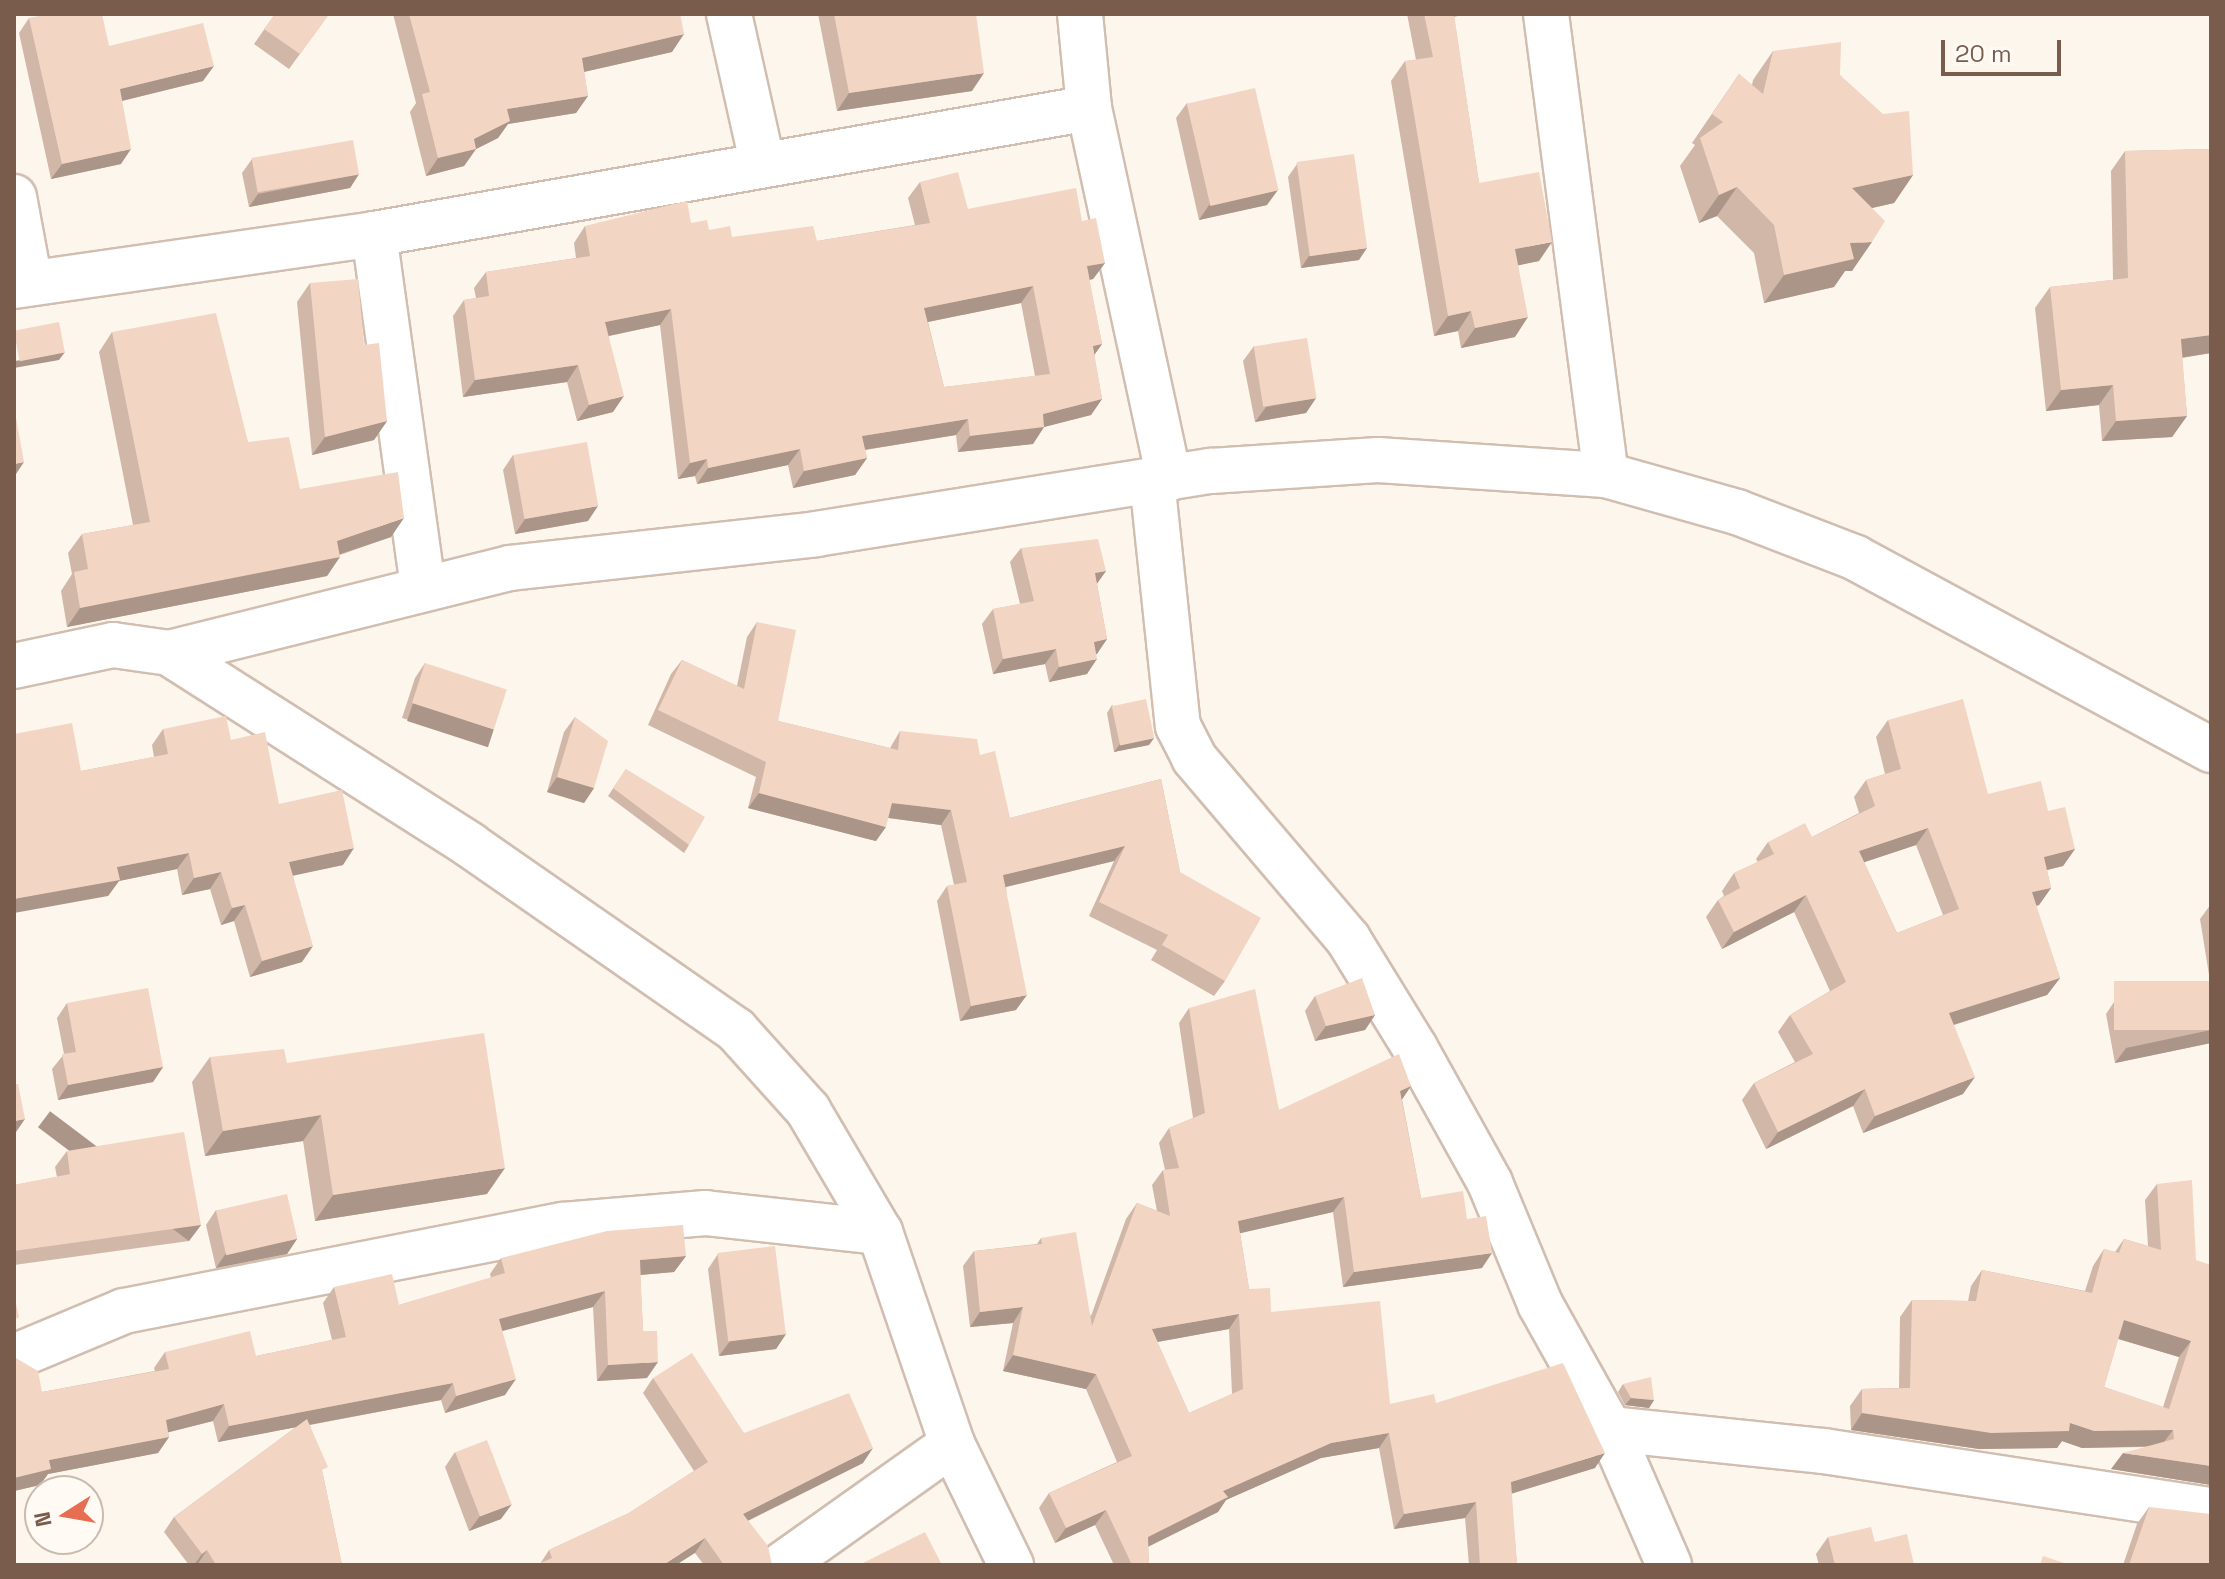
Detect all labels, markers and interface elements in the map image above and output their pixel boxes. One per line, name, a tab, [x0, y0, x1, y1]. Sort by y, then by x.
scale bar	[1945, 24, 2065, 74]
text: 20 m	[1955, 38, 2012, 69]
north arrow	[24, 1475, 104, 1555]
text: N	[27, 1509, 58, 1529]

